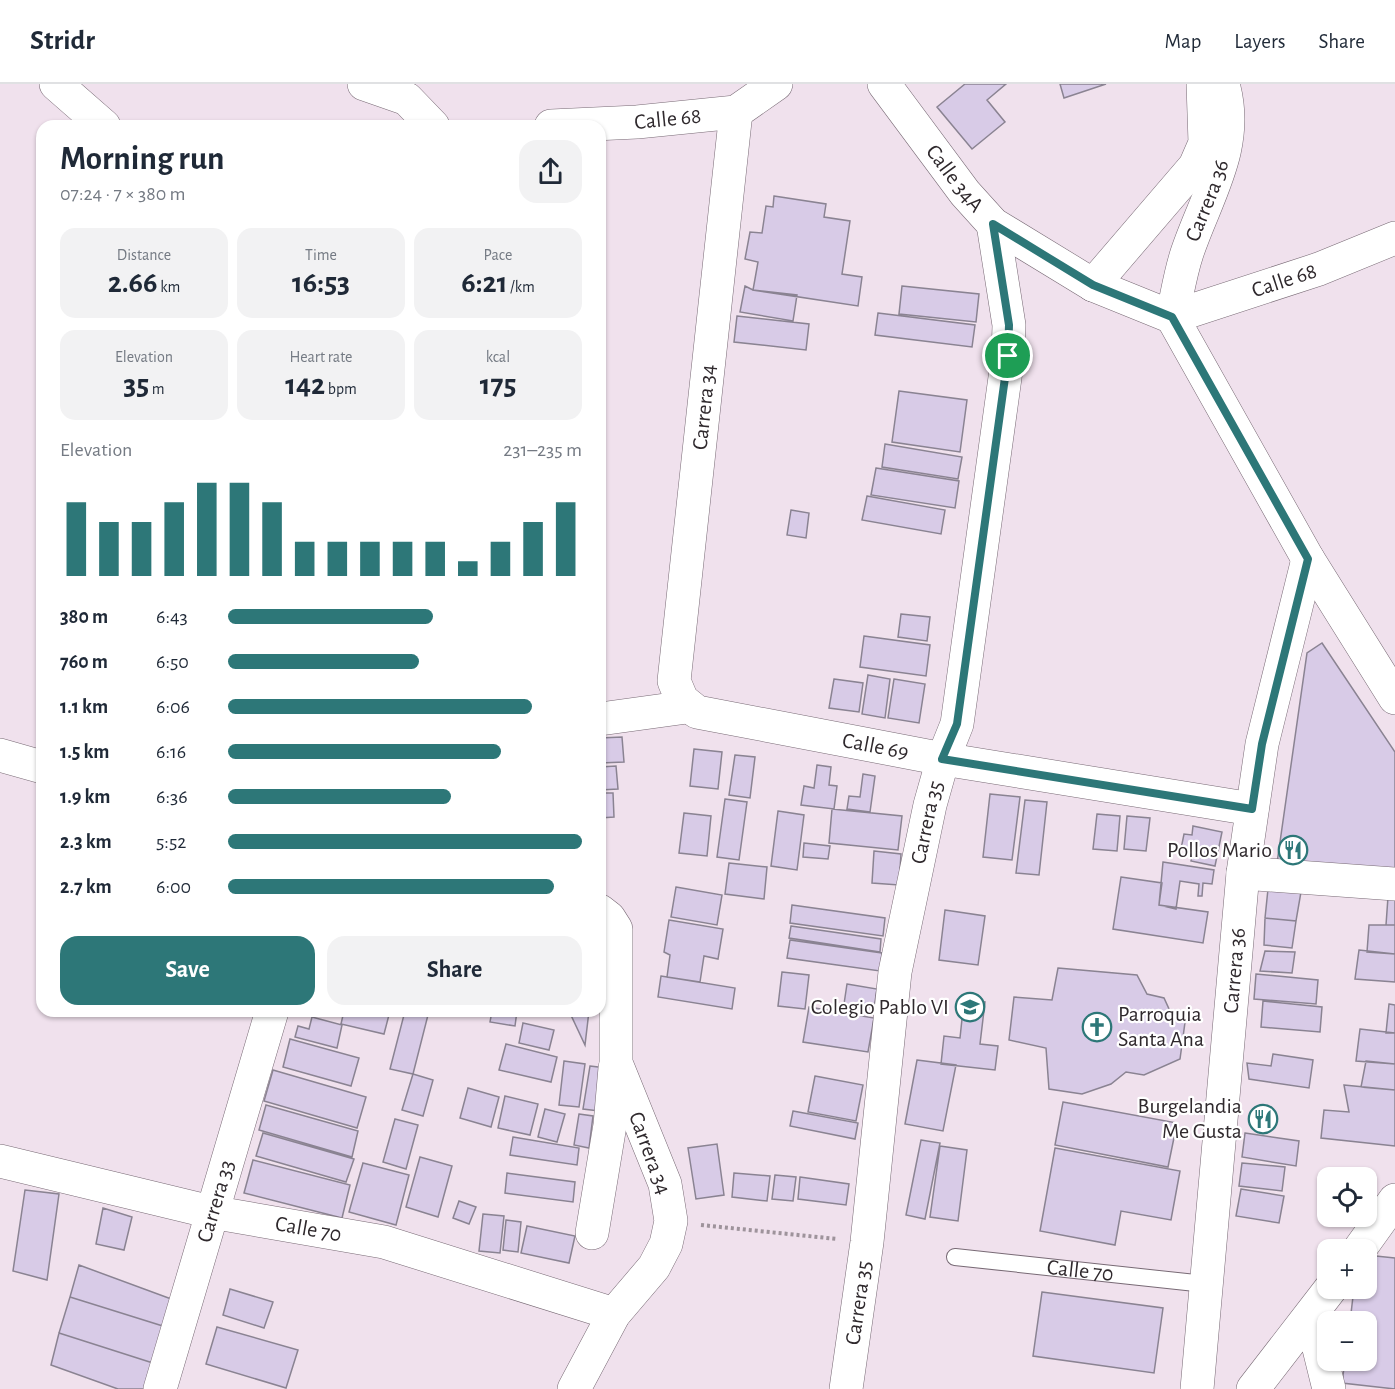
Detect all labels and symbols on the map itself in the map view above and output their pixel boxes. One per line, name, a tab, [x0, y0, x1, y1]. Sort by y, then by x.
street label: Calle 68	[633, 105, 702, 133]
street label: Calle 34A	[922, 141, 988, 217]
street label: Carrera 36	[1181, 157, 1233, 244]
street label: Calle 68	[1249, 260, 1319, 301]
pin	[982, 330, 1033, 381]
street label: Carrera 34	[689, 363, 719, 451]
street label: Calle 69	[841, 729, 911, 763]
street label: Carrera 35	[907, 778, 947, 866]
restaurant icon: Pollos Mario	[1277, 834, 1309, 866]
place label: Pollos Mario	[1167, 839, 1272, 861]
street label: Carrera 36	[1220, 927, 1249, 1014]
school or university icon: Colegio Pablo VI	[954, 991, 986, 1023]
place label: Colegio Pablo VI	[811, 996, 949, 1018]
place label: Parroquia Santa Ana	[1118, 1003, 1204, 1050]
church icon: Parroquia Santa Ana	[1081, 1011, 1113, 1043]
place label: Burgelandia Me Gusta	[1138, 1095, 1242, 1142]
restaurant icon: Burgelandia Me Gusta	[1247, 1103, 1279, 1135]
street label: Carrera 34	[625, 1109, 675, 1197]
street label: Carrera 33	[193, 1157, 238, 1245]
street label: Calle 70	[274, 1212, 343, 1245]
street label: Calle 70	[1046, 1256, 1115, 1285]
street label: Carrera 35	[841, 1259, 875, 1346]

